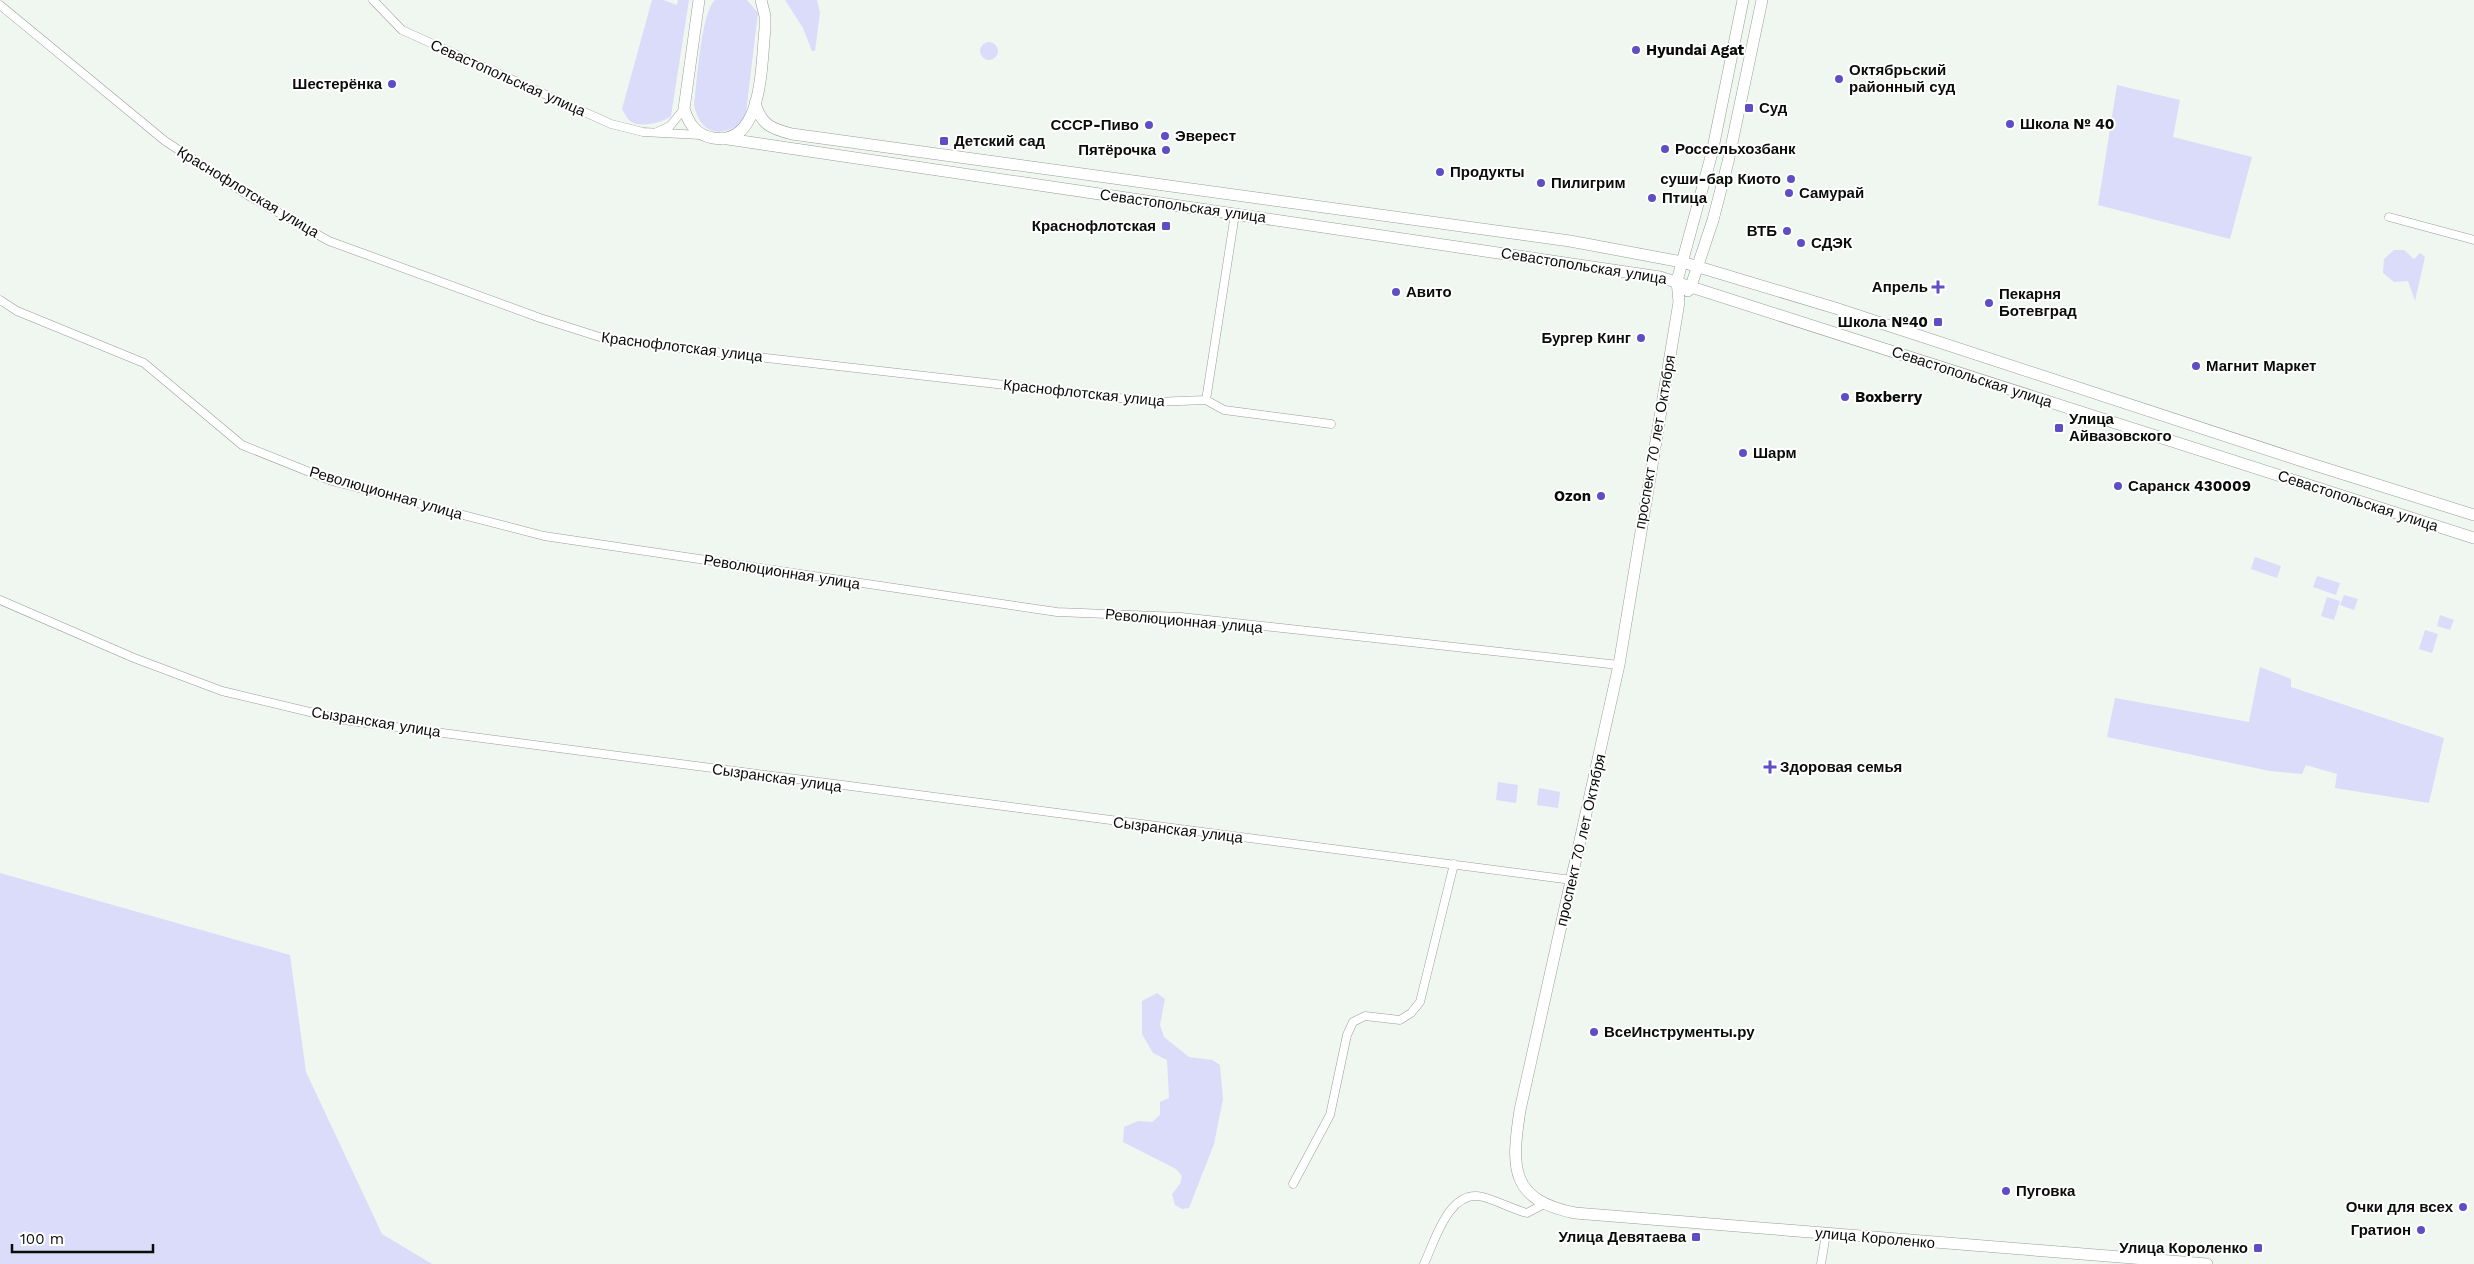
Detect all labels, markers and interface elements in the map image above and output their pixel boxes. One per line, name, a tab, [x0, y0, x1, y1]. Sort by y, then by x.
street label: Севастопольская улица	[428, 36, 589, 121]
place label: Hyundai Agat	[1646, 41, 1745, 59]
marker: Hyundai Agat	[1630, 44, 1642, 56]
place label: Октябрьский районный суд	[1849, 61, 1956, 96]
marker: Октябрьский районный суд	[1833, 73, 1845, 85]
place label: Шестерёнка	[292, 75, 383, 93]
marker: Шестерёнка	[386, 78, 398, 90]
place label: Суд	[1759, 99, 1788, 117]
marker: Суд	[1743, 102, 1755, 114]
place label: Школа № 40	[2020, 115, 2114, 133]
place label: СССР-Пиво	[1050, 116, 1139, 134]
marker: Школа № 40	[2004, 118, 2016, 130]
marker: СССР-Пиво	[1143, 119, 1155, 131]
place label: Эверест	[1175, 127, 1236, 145]
marker: Эверест	[1159, 130, 1171, 142]
place label: Детский сад	[954, 132, 1046, 150]
marker: Детский сад	[938, 135, 950, 147]
place label: Россельхозбанк	[1675, 140, 1796, 158]
place label: Пятёрочка	[1078, 141, 1157, 159]
street label: Краснофлотская улица	[174, 142, 323, 242]
marker: Россельхозбанк	[1659, 143, 1671, 155]
marker: Пятёрочка	[1160, 144, 1172, 156]
place label: Продукты	[1450, 163, 1525, 181]
marker: Продукты	[1434, 166, 1446, 178]
place label: суши-бар Киото	[1660, 170, 1781, 188]
marker: суши-бар Киото	[1785, 173, 1797, 185]
place label: Пилигрим	[1551, 174, 1625, 192]
marker: Пилигрим	[1535, 177, 1547, 189]
place label: Самурай	[1799, 184, 1864, 202]
street label: Севастопольская улица	[1099, 185, 1268, 227]
marker: Самурай	[1783, 187, 1795, 199]
place label: Птица	[1662, 189, 1708, 207]
marker: Птица	[1646, 192, 1658, 204]
place label: Краснофлотская	[1032, 217, 1156, 235]
marker: Краснофлотская	[1160, 220, 1172, 232]
place label: ВТБ	[1747, 222, 1777, 240]
marker: ВТБ	[1781, 225, 1793, 237]
place label: СДЭК	[1811, 234, 1853, 252]
marker: СДЭК	[1795, 237, 1807, 249]
street label: Севастопольская улица	[1500, 244, 1669, 288]
place label: Апрель	[1872, 278, 1928, 296]
marker: Апрель	[1932, 281, 1944, 293]
place label: Авито	[1406, 283, 1452, 301]
place label: Пекарня Ботевград	[1999, 285, 2077, 320]
marker: Авито	[1390, 286, 1402, 298]
marker: Пекарня Ботевград	[1983, 297, 1995, 309]
place label: Школа №40	[1838, 313, 1928, 331]
marker: Школа №40	[1932, 316, 1944, 328]
street label: Краснофлотская улица	[600, 328, 764, 366]
place label: Бургер Кинг	[1541, 329, 1631, 347]
marker: Бургер Кинг	[1635, 332, 1647, 344]
street label: Севастопольская улица	[1889, 343, 2055, 412]
street label: проспект 70 лет Октября	[1631, 354, 1679, 530]
place label: Магнит Маркет	[2206, 357, 2316, 375]
marker: Магнит Маркет	[2190, 360, 2202, 372]
street label: Краснофлотская улица	[1002, 376, 1166, 411]
place label: Boxberry	[1855, 388, 1923, 406]
marker: Boxberry	[1839, 391, 1851, 403]
place label: Улица Айвазовского	[2069, 410, 2172, 445]
marker: Улица Айвазовского	[2053, 422, 2065, 434]
place label: Шарм	[1753, 444, 1796, 462]
marker: Шарм	[1737, 447, 1749, 459]
street label: Революционная улица	[307, 463, 465, 524]
street label: Севастопольская улица	[2275, 467, 2441, 536]
place label: Саранск 430009	[2128, 477, 2251, 495]
marker: Саранск 430009	[2112, 480, 2124, 492]
place label: Ozon	[1554, 487, 1591, 505]
marker: Ozon	[1595, 490, 1607, 502]
street label: Революционная улица	[702, 551, 862, 593]
street label: Революционная улица	[1104, 605, 1264, 637]
street label: Сызранская улица	[310, 703, 443, 741]
street label: проспект 70 лет Октября	[1552, 752, 1610, 928]
place label: Здоровая семья	[1780, 758, 1902, 776]
street label: Сызранская улица	[711, 760, 844, 796]
marker: Здоровая семья	[1764, 761, 1776, 773]
street label: Сызранская улица	[1112, 813, 1245, 847]
place label: ВсеИнструменты.ру	[1604, 1023, 1755, 1041]
marker: ВсеИнструменты.ру	[1588, 1026, 1600, 1038]
place label: Пуговка	[2016, 1182, 2076, 1200]
marker: Пуговка	[2000, 1185, 2012, 1197]
place label: Очки для всех	[2346, 1198, 2454, 1216]
marker: Очки для всех	[2457, 1201, 2469, 1213]
place label: Гратион	[2351, 1221, 2411, 1239]
scale bar	[12, 1222, 154, 1254]
street label: улица Короленко	[1814, 1224, 1936, 1252]
marker: Гратион	[2415, 1224, 2427, 1236]
place label: Улица Девятаева	[1558, 1228, 1687, 1246]
text: 100 m	[20, 1230, 64, 1248]
marker: Улица Девятаева	[1690, 1231, 1702, 1243]
place label: Улица Короленко	[2119, 1239, 2248, 1257]
marker: Улица Короленко	[2252, 1242, 2264, 1254]

